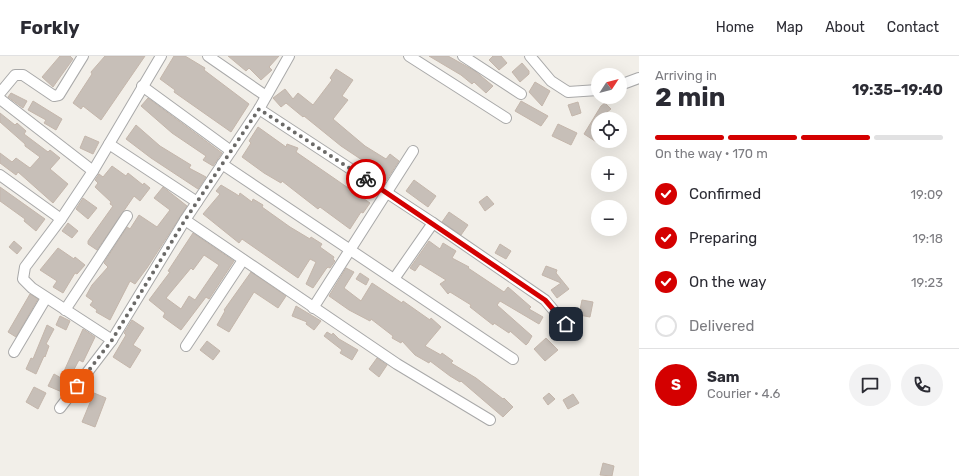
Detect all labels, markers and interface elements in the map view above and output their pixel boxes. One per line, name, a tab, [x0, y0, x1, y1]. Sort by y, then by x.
text: Forkly	[20, 16, 80, 39]
text: Home	[716, 19, 754, 36]
text: Map	[776, 19, 803, 36]
text: About	[825, 19, 865, 36]
text: Contact	[887, 19, 939, 36]
north arrow	[591, 68, 627, 104]
map controls	[591, 68, 627, 236]
text: Arriving in	[655, 68, 717, 83]
text: 19:35–19:40	[852, 81, 943, 99]
text: 2 min	[655, 82, 725, 113]
button: locate	[591, 112, 627, 148]
text: On the way · 170 m	[655, 146, 768, 161]
button: +	[591, 156, 627, 192]
courier	[346, 159, 386, 199]
icon: bike	[355, 168, 377, 190]
icon: check	[655, 183, 677, 205]
text: Confirmed	[689, 185, 761, 203]
text: 19:09	[910, 187, 943, 202]
button: −	[591, 200, 627, 236]
icon: check	[655, 227, 677, 249]
text: Preparing	[689, 229, 757, 247]
text: 19:18	[913, 231, 943, 246]
icon: check	[655, 271, 677, 293]
text: On the way	[689, 273, 767, 291]
text: 19:23	[911, 275, 943, 290]
pin	[549, 307, 583, 341]
icon: home	[555, 313, 577, 335]
text: Delivered	[689, 317, 754, 335]
button: chat	[849, 364, 891, 406]
button: phone	[901, 364, 943, 406]
text: Sam	[707, 368, 740, 386]
pin	[60, 369, 94, 403]
icon: bag	[66, 375, 88, 397]
text: S	[671, 376, 681, 394]
text: Courier · 4.6	[707, 386, 780, 401]

